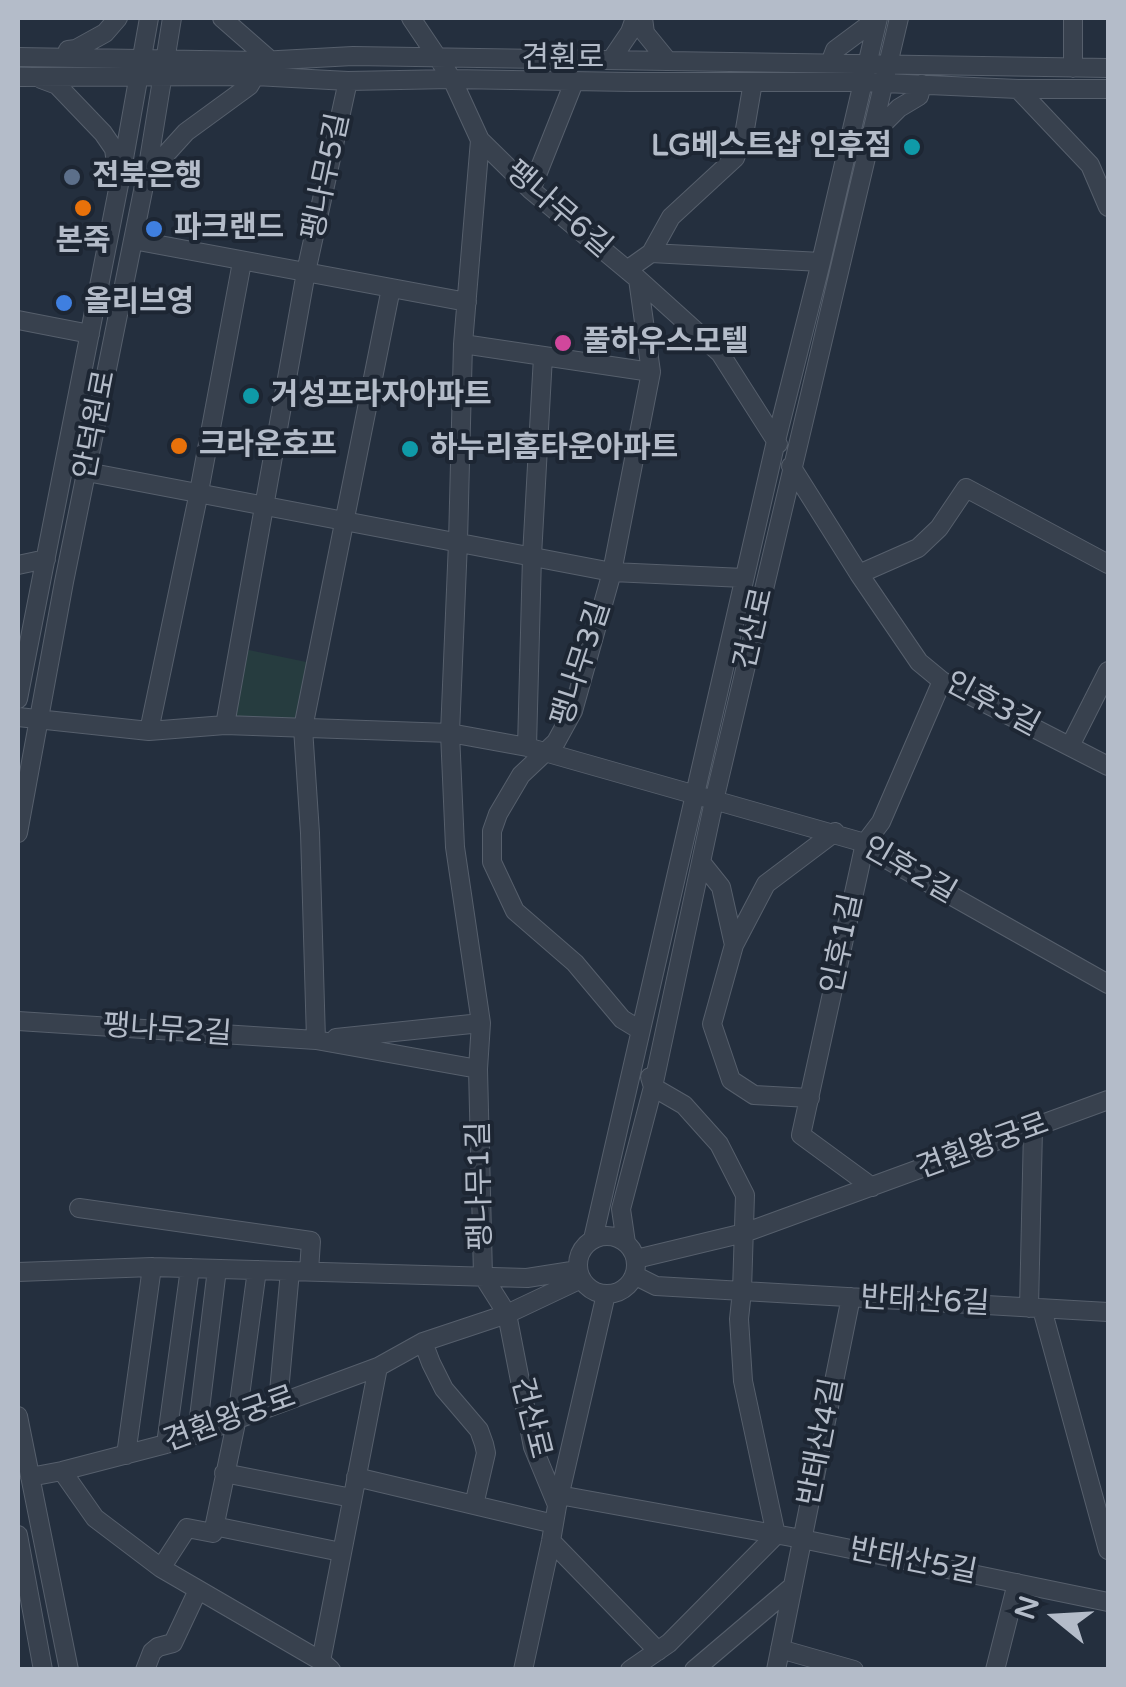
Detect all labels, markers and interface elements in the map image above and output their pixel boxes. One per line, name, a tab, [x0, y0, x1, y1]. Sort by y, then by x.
street label: 견훤로	[522, 41, 604, 77]
street label: 팽나무5길	[296, 110, 358, 244]
place label: LG베스트샵 인후점	[651, 129, 892, 165]
marker: LG베스트샵 인후점	[901, 136, 923, 158]
street label: 팽나무6길	[497, 154, 619, 266]
place label: 전북은행	[92, 159, 202, 195]
marker: 전북은행	[61, 166, 83, 188]
marker: 본죽	[72, 197, 94, 219]
place label: 파크랜드	[174, 211, 284, 247]
marker: 파크랜드	[143, 218, 165, 240]
place label: 본죽	[55, 224, 111, 260]
place label: 올리브영	[84, 285, 194, 321]
marker: 올리브영	[53, 292, 75, 314]
place label: 풀하우스모텔	[583, 325, 749, 361]
marker: 풀하우스모텔	[552, 332, 574, 354]
street label: 안덕원로	[68, 367, 124, 483]
place label: 거성프라자아파트	[271, 378, 492, 414]
marker: 거성프라자아파트	[240, 385, 262, 407]
place label: 크라운호프	[199, 428, 337, 464]
place label: 하누리홈타운아파트	[430, 431, 678, 467]
marker: 크라운호프	[168, 435, 190, 457]
marker: 하누리홈타운아파트	[399, 438, 421, 460]
street label: 건산로	[728, 585, 782, 673]
street label: 팽나무3길	[545, 597, 619, 731]
street label: 인후3길	[939, 665, 1045, 745]
street label: 인후2길	[856, 830, 962, 912]
street label: 인후1길	[815, 891, 871, 997]
street label: 팽나무2길	[101, 1009, 233, 1053]
street label: 견훤왕궁로	[912, 1106, 1054, 1188]
street label: 팽나무1길	[462, 1121, 500, 1251]
street label: 반태산6길	[860, 1281, 990, 1323]
street label: 건산로	[503, 1373, 557, 1463]
street label: 반태산4길	[792, 1375, 852, 1509]
street label: 견훤왕궁로	[159, 1379, 301, 1461]
street label: 반태산5길	[846, 1532, 980, 1592]
north arrow	[1006, 1567, 1106, 1667]
text: N	[1008, 1592, 1047, 1624]

